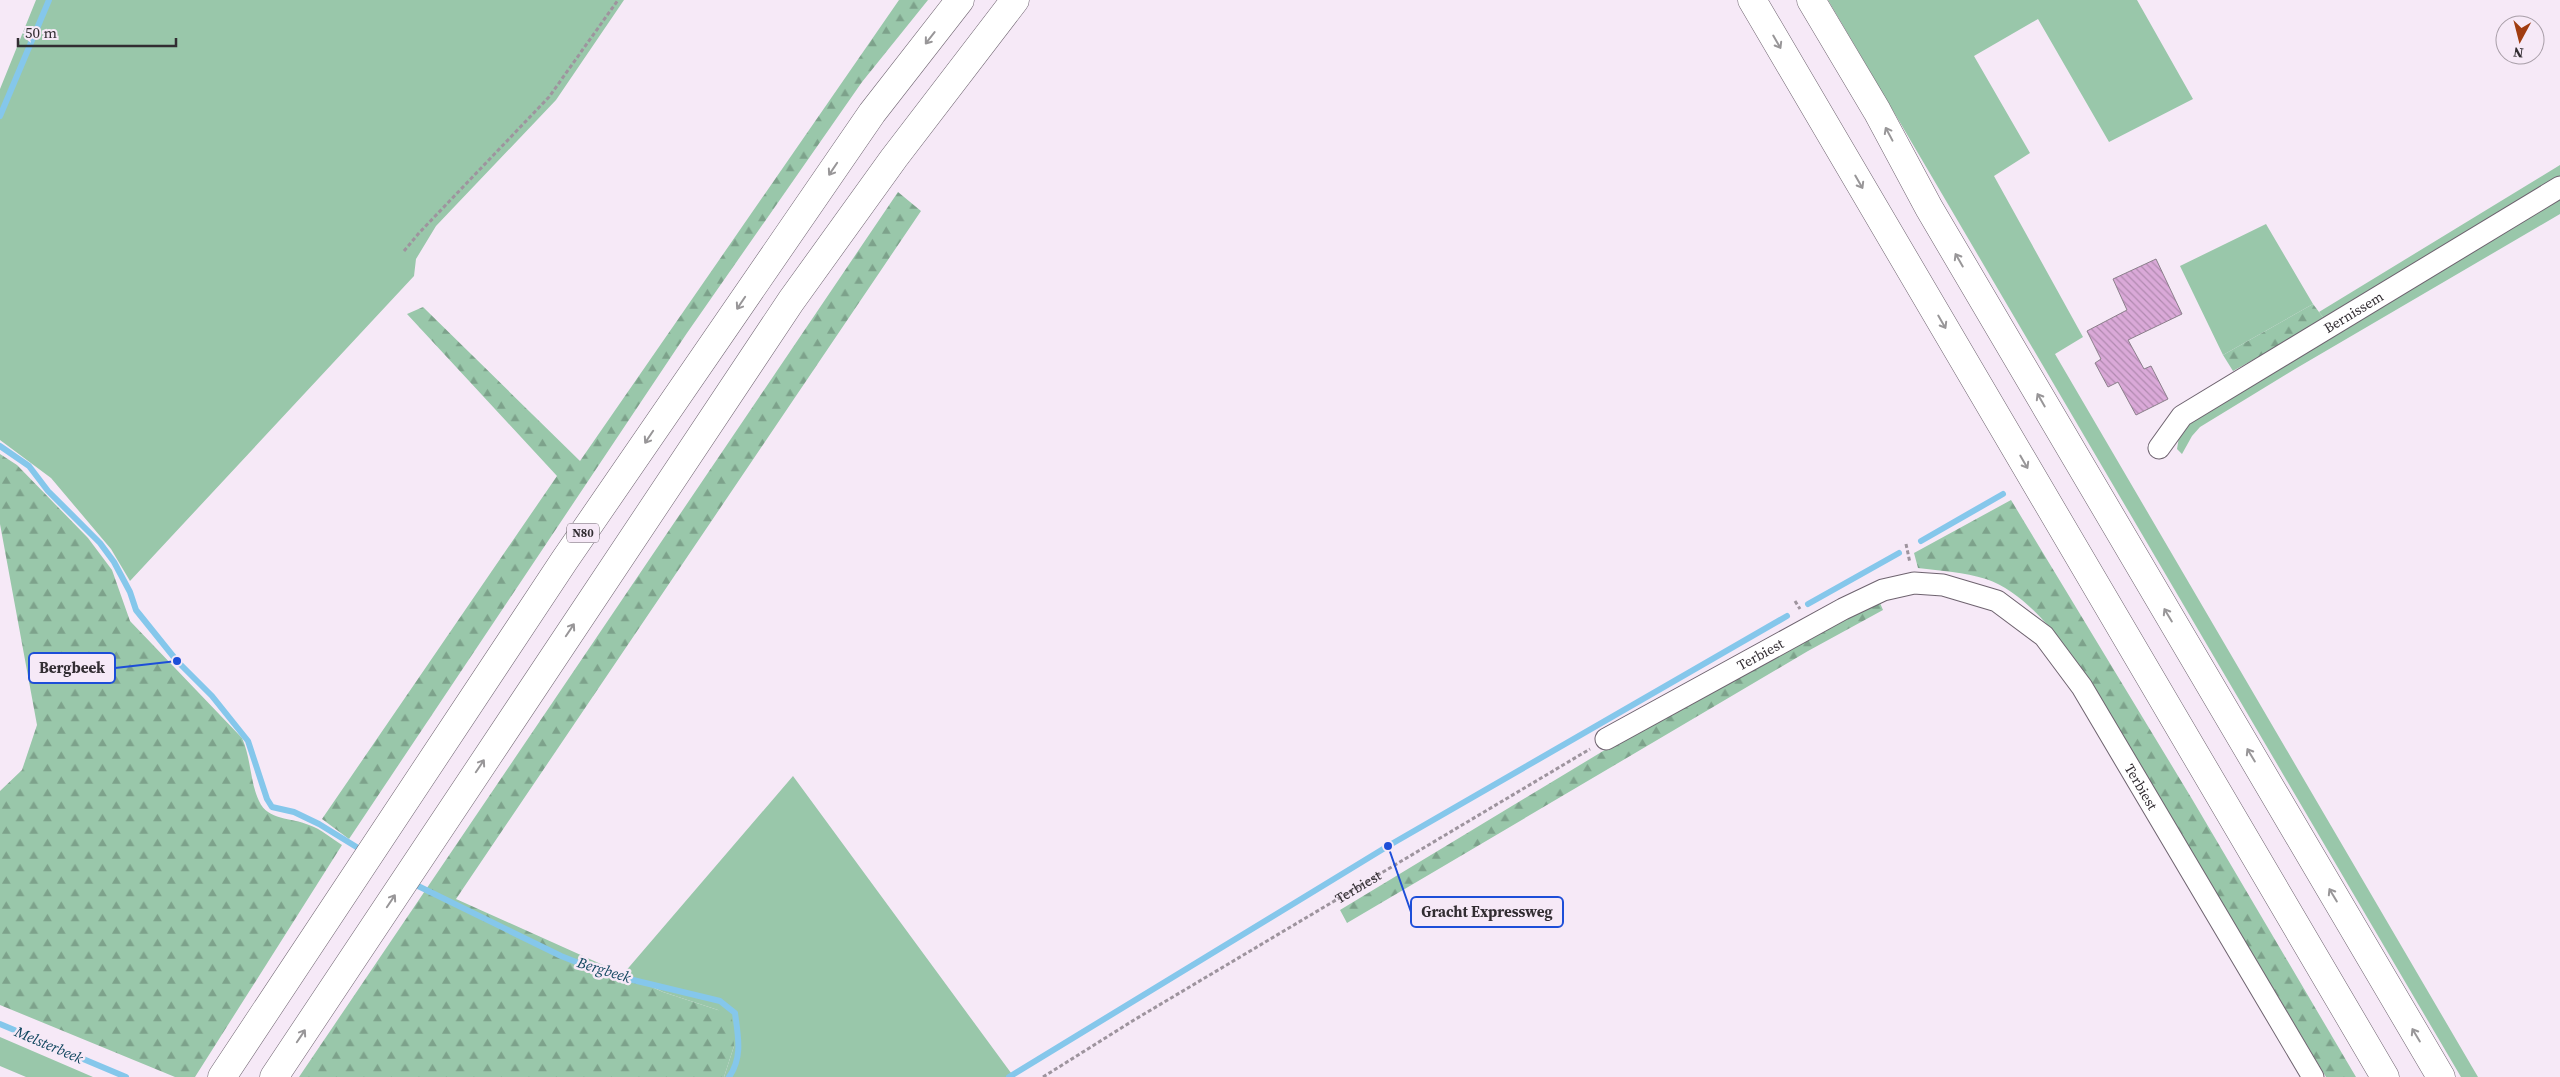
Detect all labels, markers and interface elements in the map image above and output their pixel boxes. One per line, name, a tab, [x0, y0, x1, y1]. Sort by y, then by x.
scale bar	[18, 15, 175, 47]
north arrow	[2495, 15, 2545, 65]
text: 50 m	[25, 22, 57, 43]
one-way arrow	[924, 31, 935, 44]
one-way arrow	[1773, 34, 1782, 49]
text: N	[2512, 42, 2525, 63]
one-way arrow	[1884, 127, 1894, 142]
one-way arrow	[828, 162, 838, 176]
one-way arrow	[1855, 175, 1865, 189]
one-way arrow	[1954, 253, 1964, 268]
street label: Bernissem	[2320, 286, 2387, 338]
one-way arrow	[736, 296, 746, 310]
one-way arrow	[1937, 315, 1947, 329]
one-way arrow	[2036, 394, 2046, 408]
one-way arrow	[644, 429, 654, 443]
one-way arrow	[2019, 455, 2029, 470]
road number: N80	[567, 524, 599, 542]
one-way arrow	[2163, 609, 2173, 623]
one-way arrow	[565, 623, 575, 637]
street label: Terbiest	[1733, 633, 1788, 675]
callout: Bergbeek	[29, 653, 115, 683]
text: Bergbeek	[39, 657, 105, 678]
one-way arrow	[2245, 749, 2255, 763]
one-way arrow	[476, 759, 486, 773]
street label: Terbiest	[2120, 760, 2163, 814]
street label: Terbiest	[1331, 865, 1385, 908]
one-way arrow	[2328, 889, 2338, 903]
one-way arrow	[385, 894, 396, 908]
callout: Gracht Expressweg	[1411, 897, 1563, 927]
text: Gracht Expressweg	[1421, 901, 1553, 922]
water label: Bergbeek	[574, 951, 634, 988]
water label: Melsterbeek	[11, 1020, 87, 1069]
one-way arrow	[2410, 1028, 2420, 1043]
one-way arrow	[296, 1030, 306, 1044]

